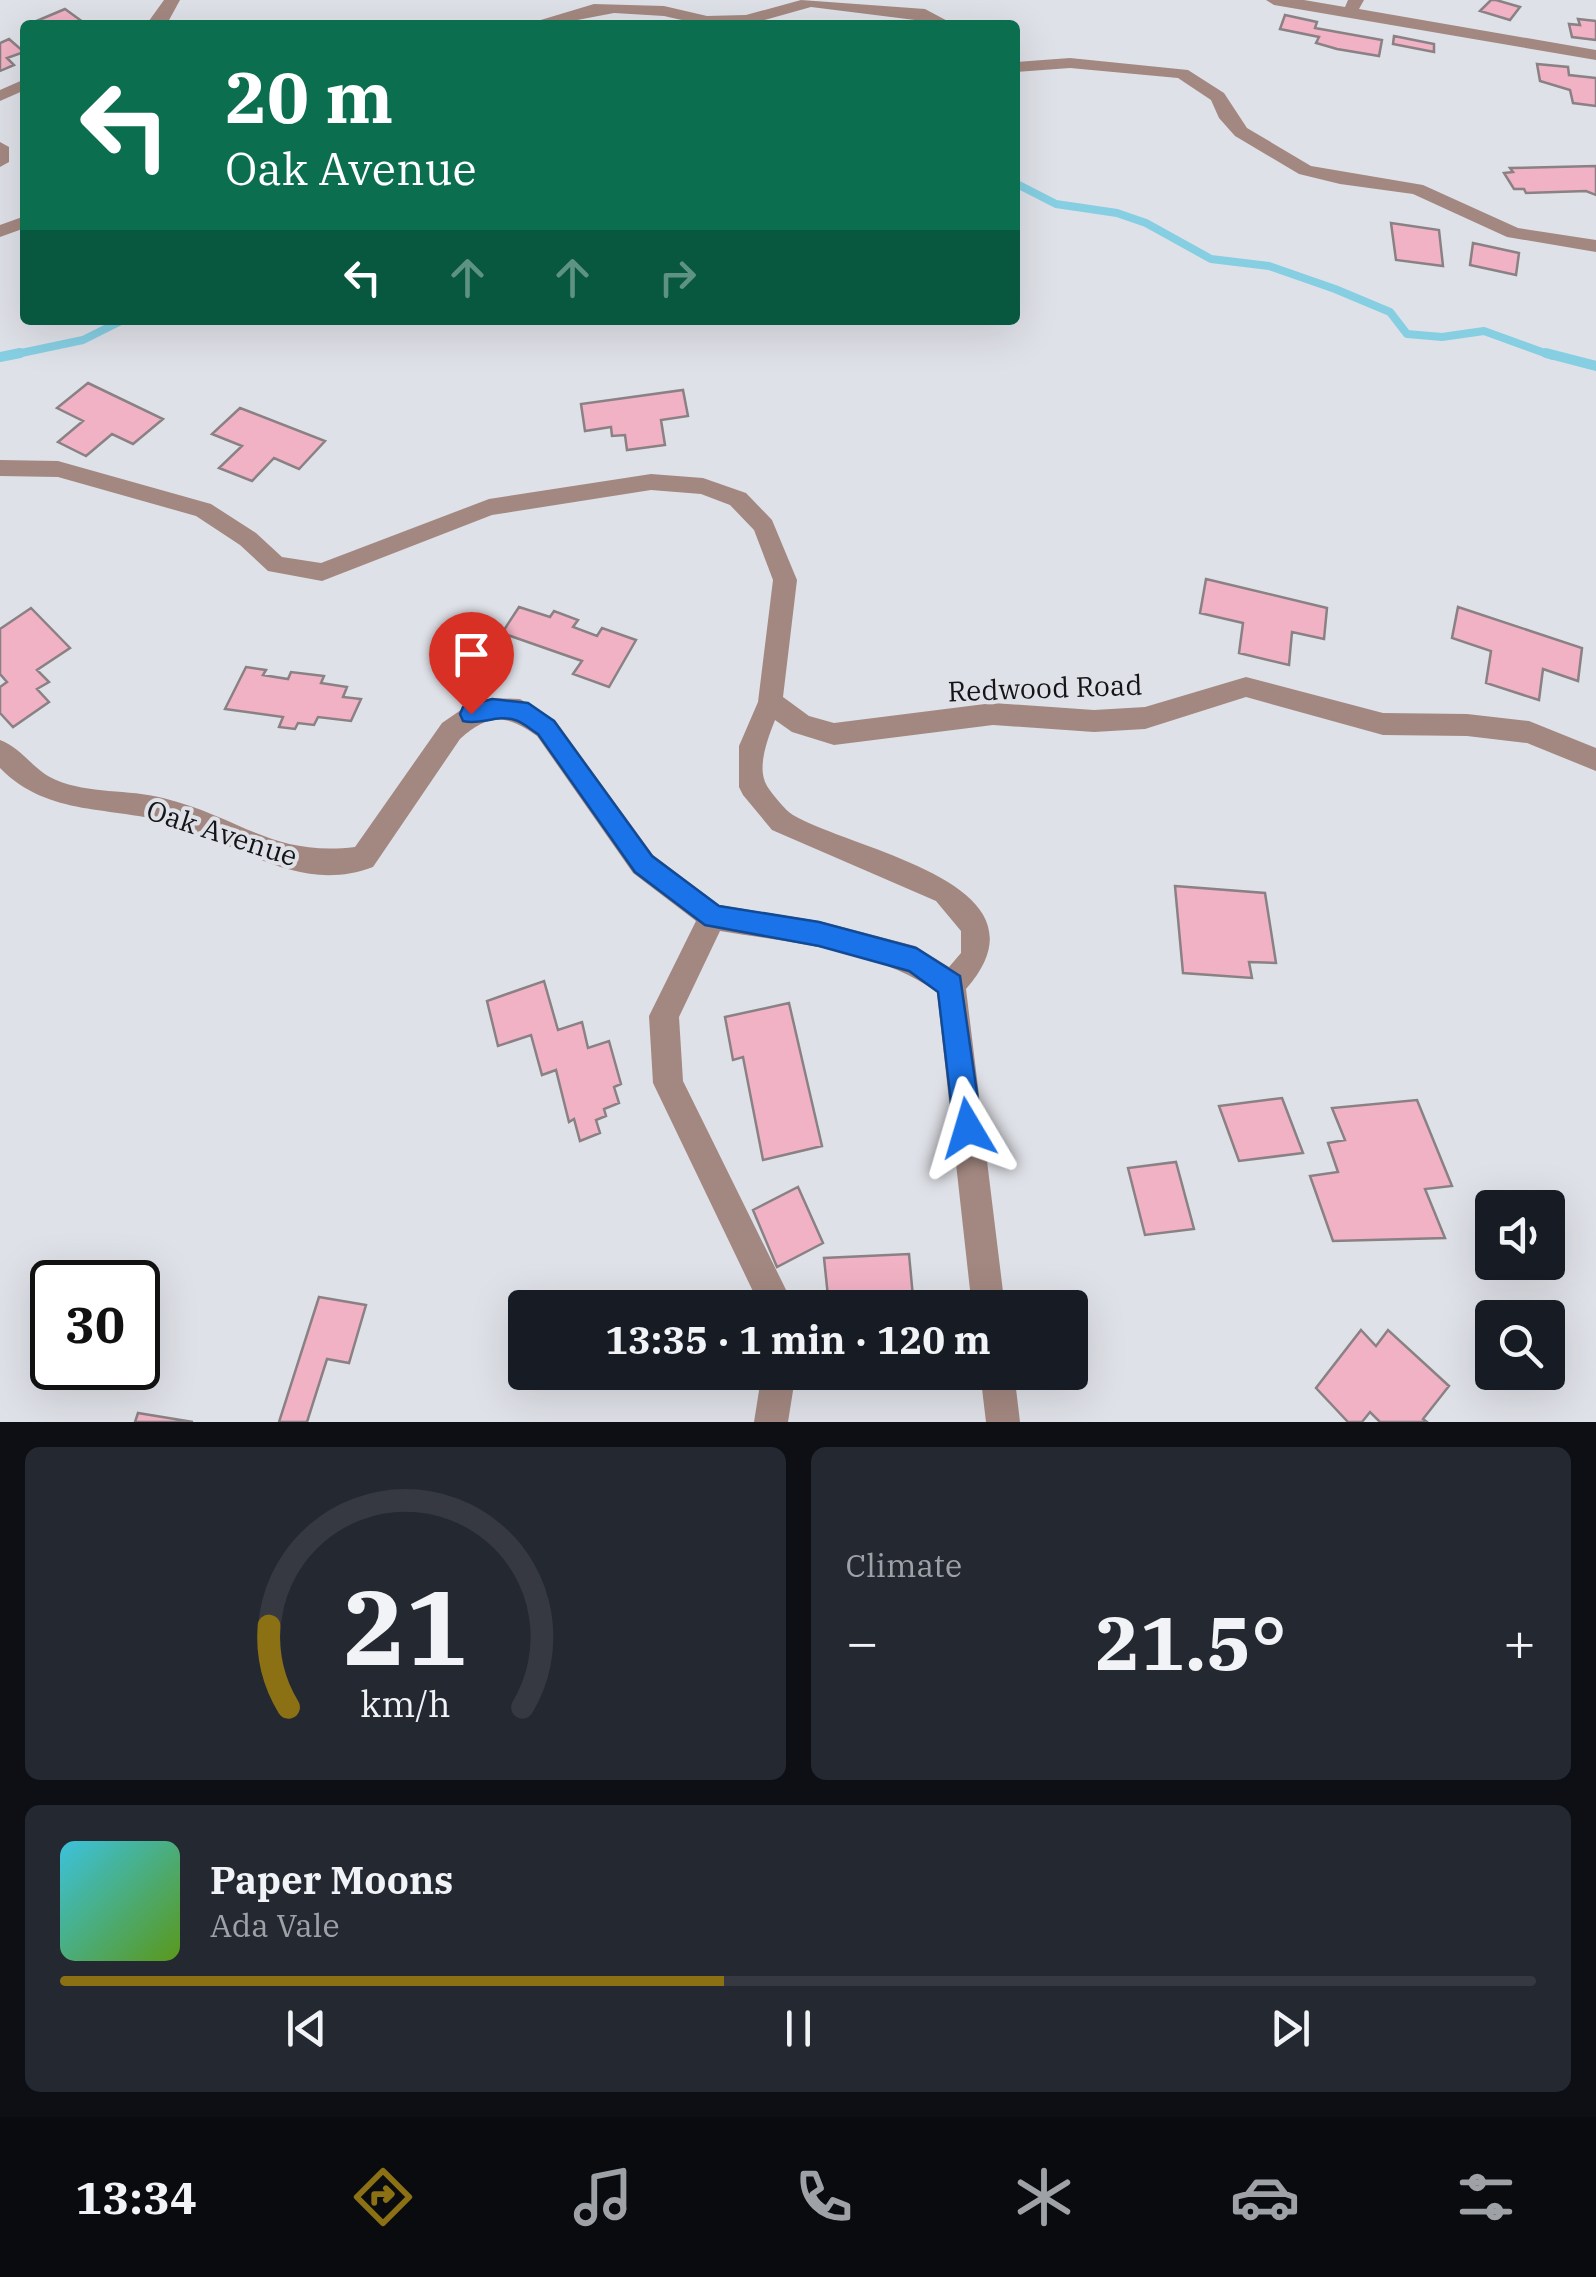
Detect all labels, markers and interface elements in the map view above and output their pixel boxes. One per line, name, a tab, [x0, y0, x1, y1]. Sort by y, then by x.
text: 20 m	[225, 51, 393, 142]
icon: left	[60, 60, 190, 190]
text: Oak Avenue	[225, 139, 477, 197]
icon: left	[335, 250, 390, 305]
icon: ahead	[440, 250, 495, 305]
icon: ahead	[545, 250, 600, 305]
icon: right	[650, 250, 705, 305]
pin	[429, 612, 514, 715]
icon: arrive	[444, 627, 499, 682]
street label: Redwood Road	[947, 666, 1143, 709]
street label: Oak Avenue	[142, 791, 302, 874]
position arrow	[916, 1076, 1020, 1180]
map controls	[1475, 1190, 1565, 1390]
button: sound	[1475, 1190, 1565, 1280]
speed limit sign: 30	[30, 1260, 160, 1390]
button: search	[1475, 1300, 1565, 1390]
text: 13:35 · 1 min · 120 m	[605, 1315, 991, 1364]
text: Climate	[846, 1544, 962, 1586]
text: 21	[343, 1558, 468, 1694]
text: 21.5°	[1095, 1593, 1286, 1691]
text: −	[846, 1606, 879, 1677]
text: +	[1503, 1606, 1536, 1677]
text: km/h	[360, 1680, 450, 1727]
text: Paper Moons	[210, 1855, 453, 1904]
text: Ada Vale	[210, 1904, 340, 1946]
icon: previous	[279, 2001, 334, 2056]
icon: pause	[771, 2001, 826, 2056]
icon: next	[1263, 2001, 1318, 2056]
icon: directions	[348, 2162, 418, 2232]
icon: music	[568, 2162, 638, 2232]
icon: phone	[789, 2162, 859, 2232]
icon: climate	[1009, 2162, 1079, 2232]
icon: car	[1230, 2162, 1300, 2232]
icon: filters	[1451, 2162, 1521, 2232]
text: 13:34	[75, 2168, 197, 2226]

